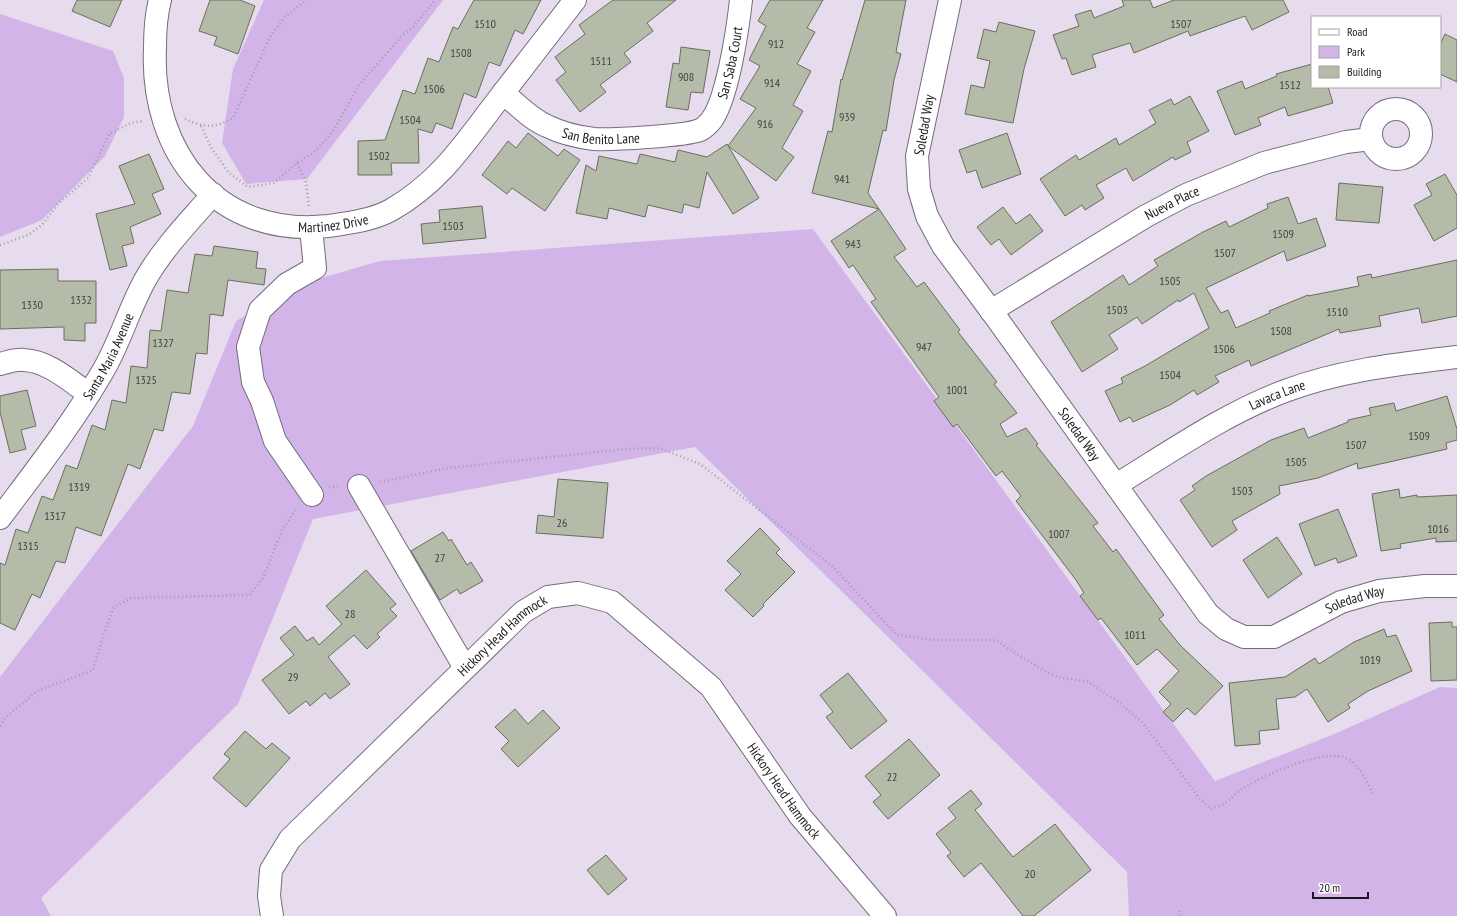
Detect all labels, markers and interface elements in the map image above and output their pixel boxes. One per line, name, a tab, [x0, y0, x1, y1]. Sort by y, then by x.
house number: 1510	[474, 16, 496, 31]
house number: 1507	[1170, 16, 1192, 31]
legend	[1311, 16, 1441, 88]
text: Road	[1347, 24, 1367, 39]
street label: San Saba Court	[713, 25, 746, 101]
house number: 912	[768, 36, 784, 51]
text: Park	[1347, 44, 1365, 59]
house number: 1508	[450, 45, 472, 60]
house number: 1511	[590, 53, 612, 68]
text: Building	[1347, 64, 1382, 79]
house number: 908	[678, 69, 694, 84]
house number: 914	[764, 75, 781, 90]
house number: 1512	[1279, 77, 1301, 92]
house number: 1506	[423, 81, 445, 96]
street label: Soledad Way	[910, 93, 938, 157]
house number: 939	[839, 109, 855, 124]
house number: 1504	[399, 112, 421, 127]
house number: 916	[757, 116, 773, 131]
street label: San Benito Lane	[560, 124, 641, 148]
house number: 1502	[368, 148, 390, 163]
house number: 941	[834, 171, 850, 186]
street label: Nueva Place	[1142, 181, 1202, 224]
street label: Martinez Drive	[298, 210, 370, 236]
house number: 1503	[442, 218, 464, 233]
house number: 1509	[1272, 226, 1294, 241]
house number: 943	[845, 236, 861, 251]
house number: 1507	[1214, 245, 1236, 260]
house number: 1505	[1159, 273, 1181, 288]
house number: 1332	[70, 292, 92, 307]
house number: 1330	[21, 297, 43, 312]
house number: 1503	[1106, 302, 1128, 317]
house number: 1510	[1326, 304, 1348, 319]
street label: Santa Maria Avenue	[79, 310, 138, 403]
house number: 1508	[1270, 323, 1292, 338]
house number: 1327	[152, 335, 174, 350]
house number: 947	[916, 339, 932, 354]
house number: 1506	[1213, 341, 1235, 356]
house number: 1504	[1159, 367, 1181, 382]
house number: 1325	[135, 372, 157, 387]
street label: Lavaca Lane	[1246, 376, 1308, 414]
house number: 1001	[946, 382, 968, 397]
street label: Soledad Way	[1054, 404, 1105, 465]
house number: 1509	[1408, 428, 1430, 443]
house number: 1507	[1345, 437, 1367, 452]
house number: 1505	[1285, 454, 1307, 469]
house number: 1319	[68, 479, 90, 494]
house number: 1503	[1231, 483, 1253, 498]
house number: 1317	[44, 508, 66, 523]
house number: 26	[557, 515, 567, 530]
house number: 1016	[1427, 521, 1449, 536]
house number: 1007	[1048, 526, 1070, 541]
house number: 1315	[17, 538, 39, 553]
house number: 27	[435, 550, 445, 565]
street label: Soledad Way	[1322, 581, 1386, 618]
street label: Hickory Head Hammock	[454, 590, 551, 680]
house number: 28	[345, 606, 355, 621]
house number: 1011	[1124, 627, 1146, 642]
house number: 1019	[1359, 652, 1381, 667]
house number: 29	[288, 669, 298, 684]
street label: Hickory Head Hammock	[743, 739, 825, 843]
house number: 22	[887, 769, 897, 784]
house number: 20	[1025, 866, 1035, 881]
scale bar	[1313, 874, 1368, 900]
text: 20 m	[1319, 880, 1340, 895]

